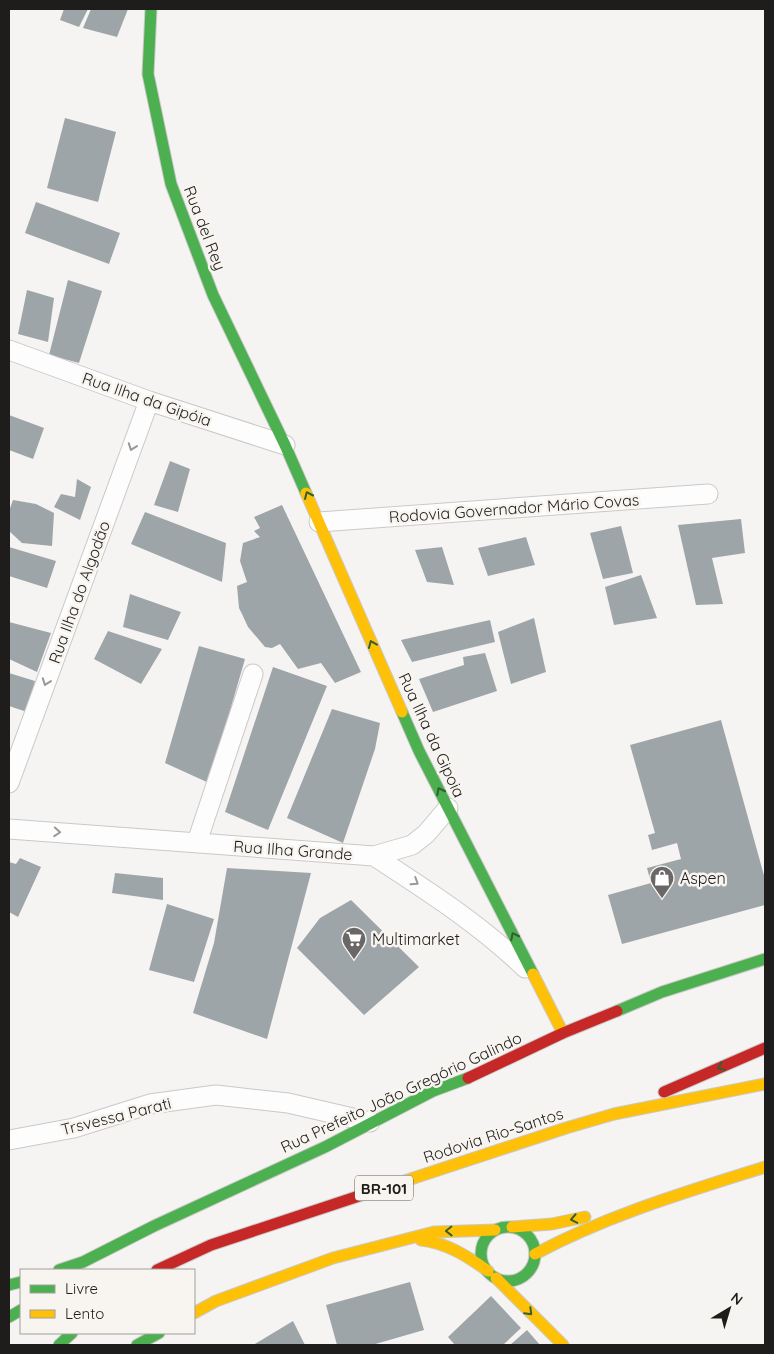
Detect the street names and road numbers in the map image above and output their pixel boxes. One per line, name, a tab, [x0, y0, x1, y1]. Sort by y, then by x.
street label: Rua del Rey	[180, 183, 230, 273]
street label: Rua Ilha da Gipóia	[80, 368, 214, 430]
street label: Rodovia Governador Mário Covas	[388, 489, 640, 527]
street label: Rua Ilha do Algodão	[44, 518, 114, 666]
street label: Rua Ilha da Gipoia	[394, 669, 470, 801]
street label: Rua Ilha Grande	[233, 836, 353, 864]
street label: Rua Prefeito João Gregório Galindo	[277, 1027, 525, 1157]
street label: Trsvessa Parati	[59, 1093, 173, 1139]
street label: Rodovia Rio-Santos	[420, 1103, 566, 1167]
road number: BR-101	[355, 1176, 413, 1200]

